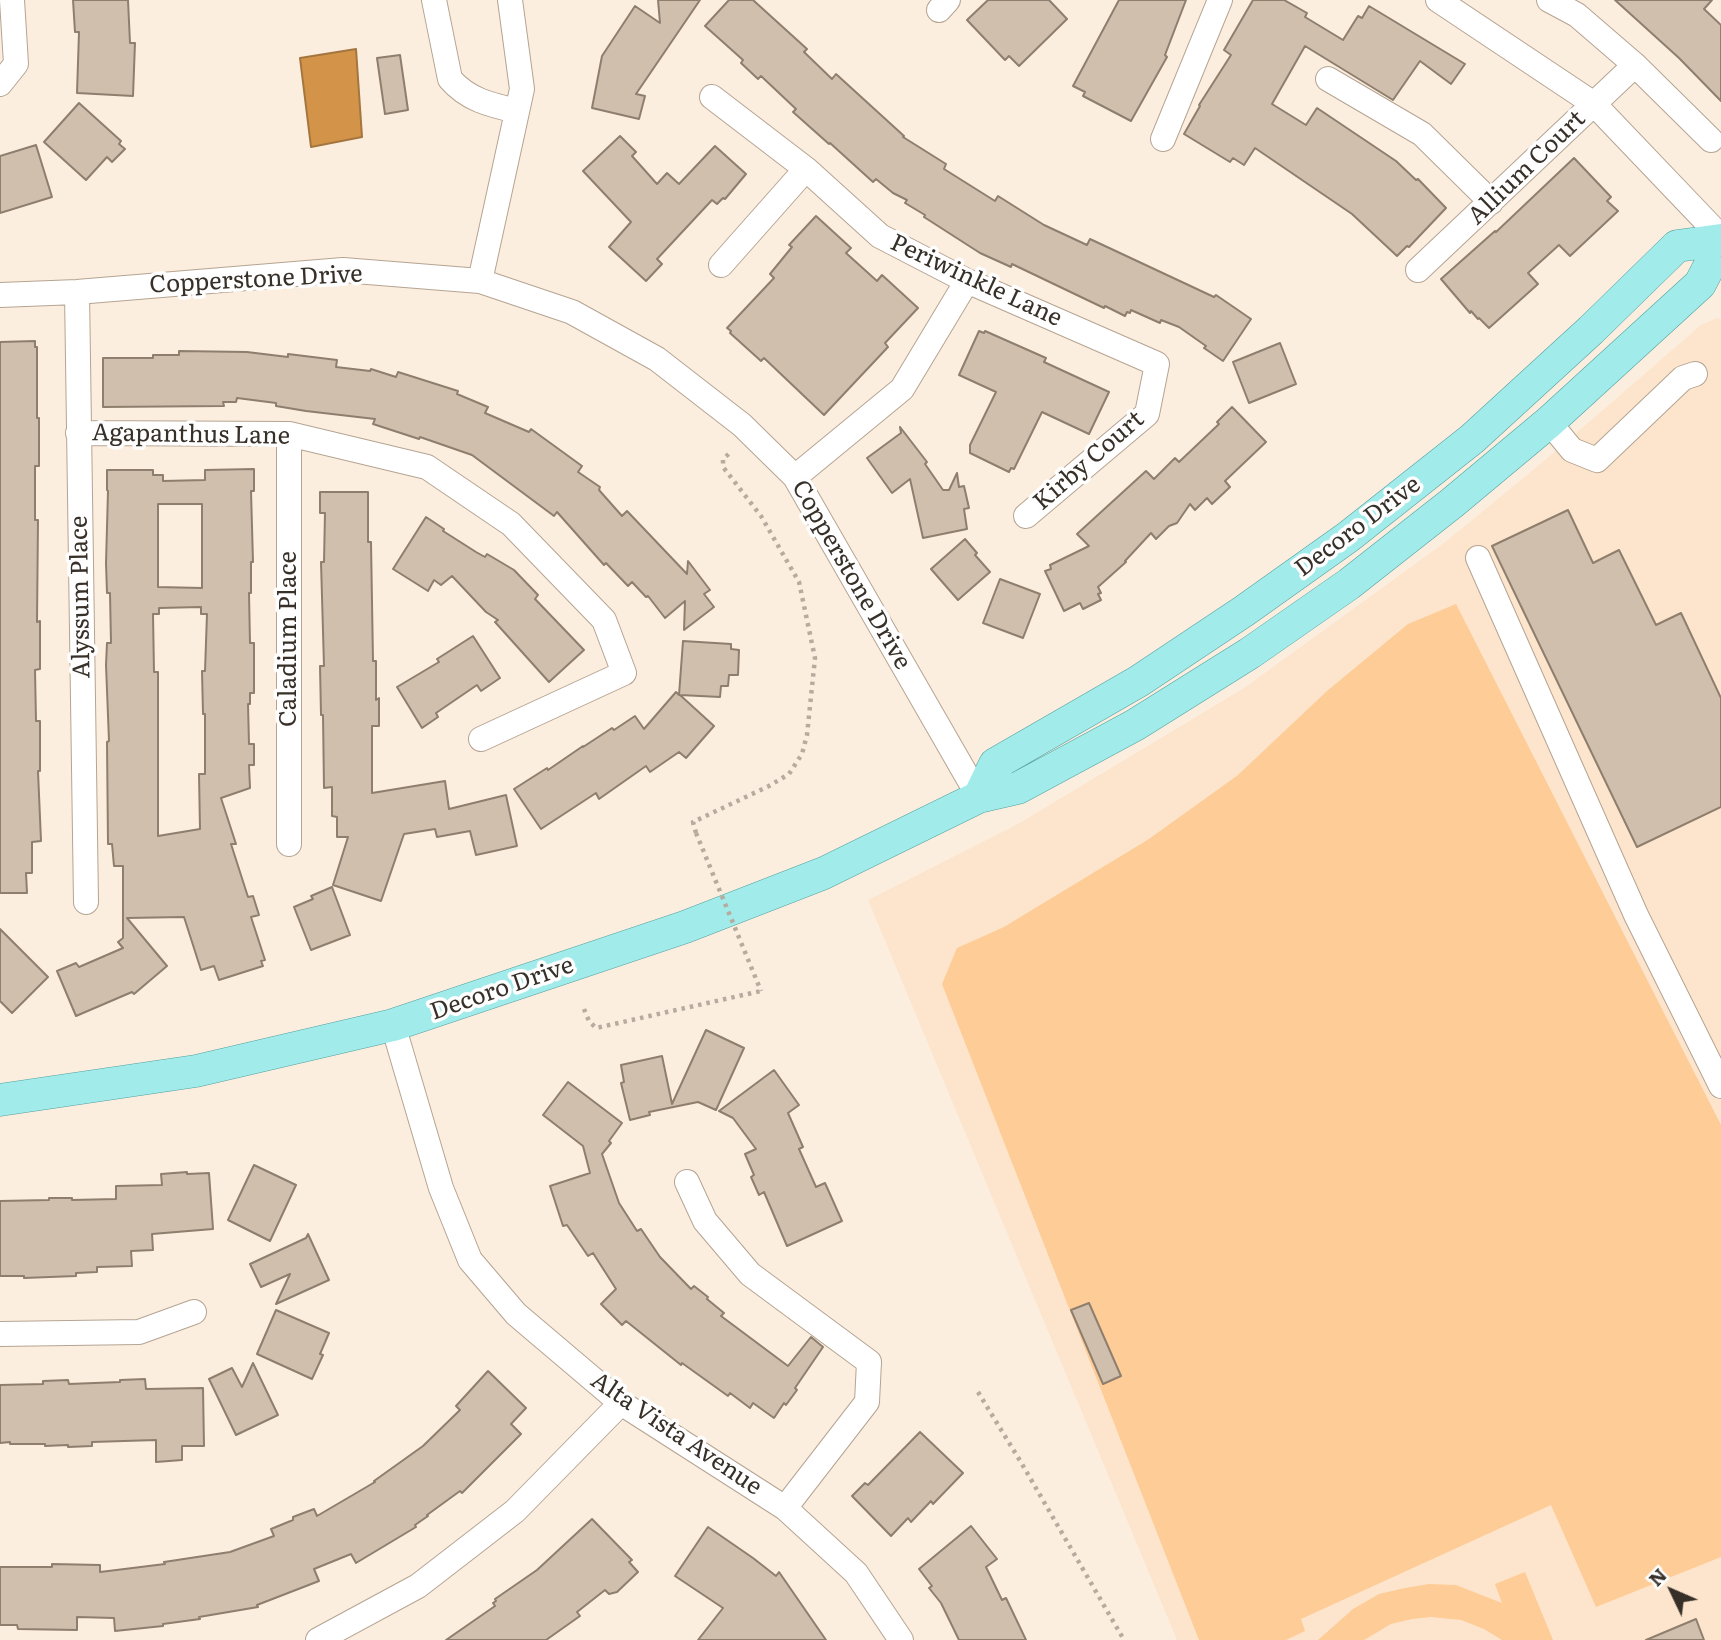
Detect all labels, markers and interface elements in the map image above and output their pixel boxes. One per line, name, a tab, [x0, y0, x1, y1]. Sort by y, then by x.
street label: Allium Court	[1462, 105, 1592, 231]
street label: Periwinkle Lane	[886, 229, 1066, 333]
street label: Copperstone Drive	[149, 260, 363, 300]
street label: Kirby Court	[1028, 405, 1150, 517]
street label: Agapanthus Lane	[92, 419, 290, 451]
street label: Decoro Drive	[1290, 471, 1426, 583]
street label: Copperstone Drive	[785, 475, 917, 675]
street label: Alyssum Place	[65, 515, 97, 679]
street label: Caladium Place	[275, 551, 303, 727]
street label: Decoro Drive	[427, 951, 577, 1027]
street label: Alta Vista Avenue	[585, 1366, 767, 1502]
north arrow	[1637, 1556, 1707, 1626]
text: N	[1641, 1561, 1673, 1592]

